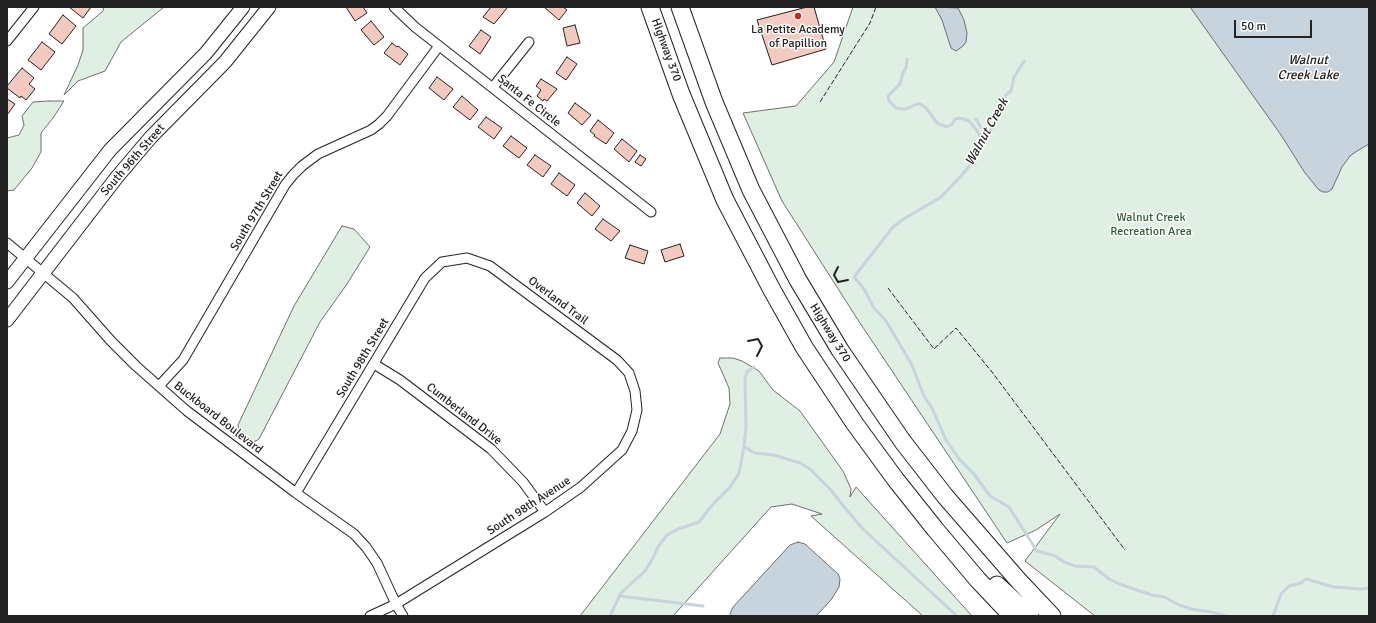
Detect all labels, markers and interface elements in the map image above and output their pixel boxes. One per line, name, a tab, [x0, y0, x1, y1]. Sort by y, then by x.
marker: La Petite Academy of Papillion	[793, 11, 803, 21]
scale bar	[1236, 12, 1314, 38]
street label: Highway 370	[648, 16, 684, 84]
text: 50 m	[1241, 19, 1266, 34]
place label: La Petite Academy of Papillion	[751, 23, 845, 51]
water label: Walnut Creek Lake	[1278, 53, 1338, 84]
street label: Santa Fe Circle	[494, 72, 564, 130]
water label: Walnut Creek	[962, 96, 1012, 168]
street label: South 96th Street	[98, 121, 168, 199]
street label: South 97th Street	[228, 169, 286, 253]
park label: Walnut Creek Recreation Area	[1110, 211, 1192, 239]
street label: Overland Trail	[525, 274, 591, 328]
street label: Highway 370	[806, 301, 854, 365]
street label: South 98th Street	[334, 316, 392, 400]
street label: Buckboard Boulevard	[171, 379, 265, 457]
street label: Cumberland Drive	[423, 380, 505, 448]
street label: South 98th Avenue	[485, 474, 573, 538]

